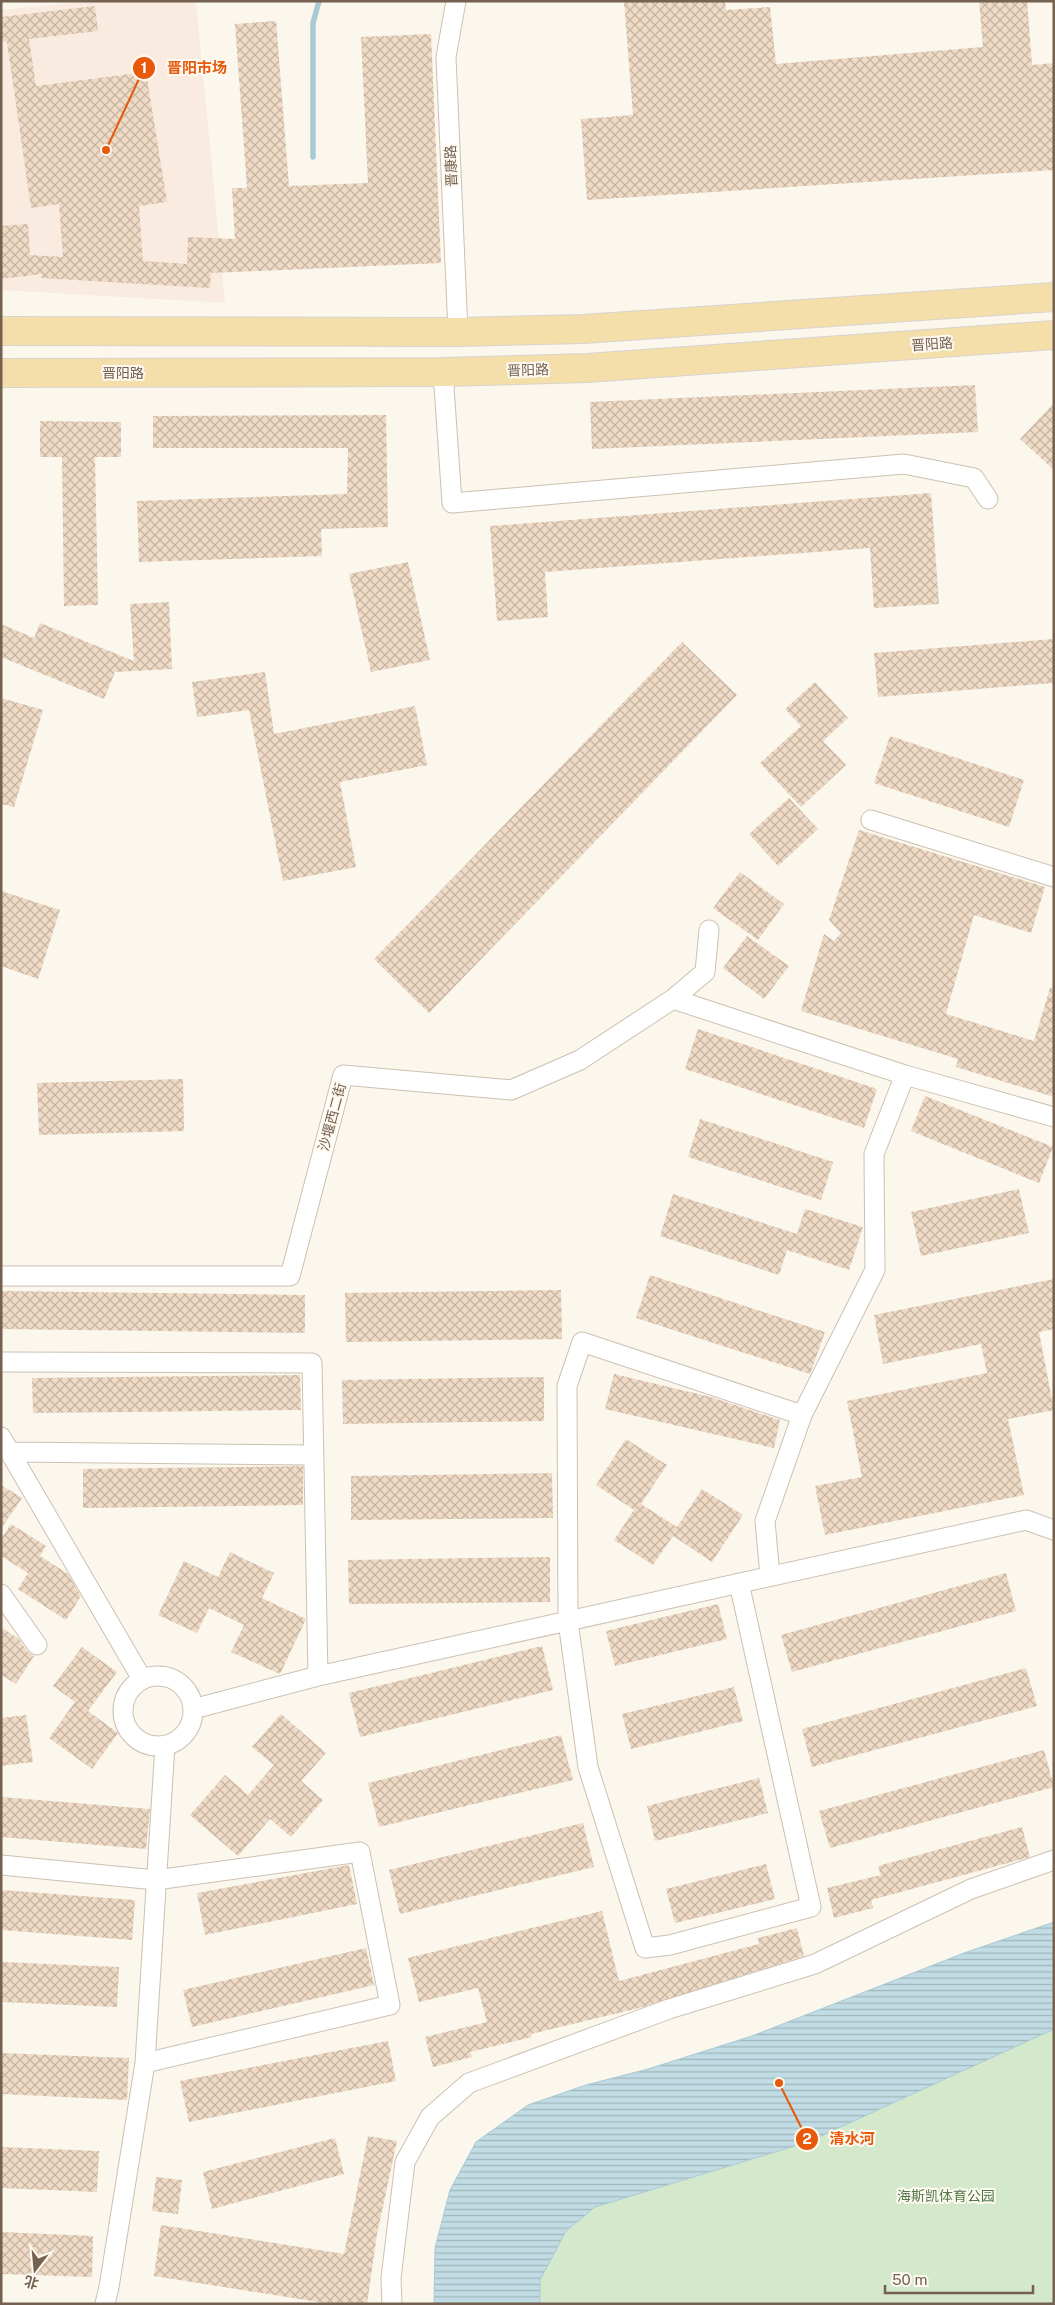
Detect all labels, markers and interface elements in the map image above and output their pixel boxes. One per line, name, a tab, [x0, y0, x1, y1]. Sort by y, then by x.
callout: 晋阳市场	[132, 53, 237, 83]
text: 1	[141, 59, 147, 76]
text: 晋阳市场	[167, 59, 227, 76]
street label: 晋康路	[442, 145, 460, 187]
street label: 晋阳路	[910, 335, 954, 353]
street label: 晋阳路	[507, 361, 549, 379]
street label: 晋阳路	[102, 365, 144, 381]
street label: 沙堰西二街	[315, 1081, 349, 1153]
callout: 清水河	[794, 2124, 884, 2154]
text: 2	[802, 2130, 812, 2147]
text: 清水河	[829, 2130, 875, 2147]
park label: 海斯凯体育公园	[897, 2188, 995, 2204]
north arrow	[10, 2245, 60, 2295]
scale bar	[885, 2262, 1032, 2294]
text: 50 m	[892, 2271, 927, 2288]
text: 北	[22, 2273, 40, 2292]

